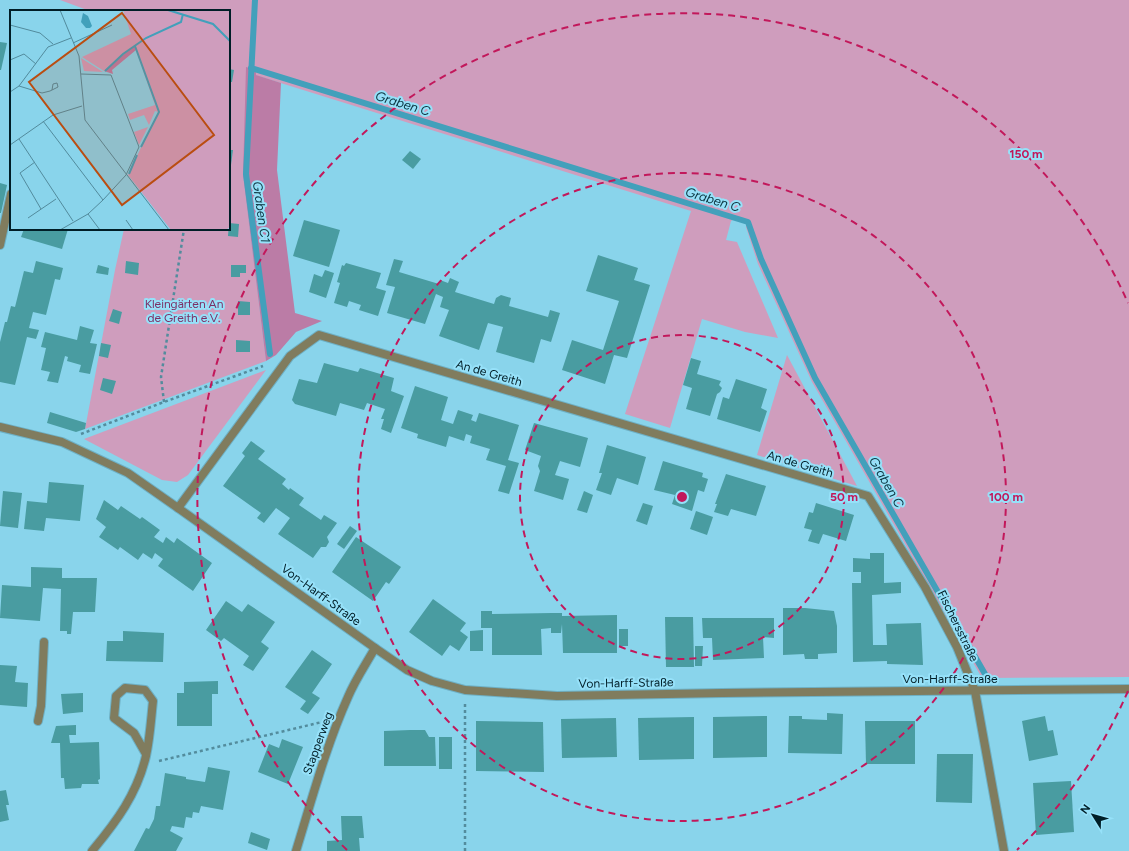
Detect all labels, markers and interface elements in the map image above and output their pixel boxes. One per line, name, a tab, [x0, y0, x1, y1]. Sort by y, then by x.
inset map	[10, 10, 230, 230]
water label: Graben C	[374, 88, 433, 119]
text: 150 m	[1009, 147, 1043, 161]
water label: Graben C1	[250, 180, 273, 244]
water label: Graben C	[684, 184, 743, 215]
park label: Kleingärten An de Greith e.V.	[145, 297, 224, 325]
street label: An de Greith	[454, 357, 524, 389]
street label: An de Greith	[765, 448, 835, 480]
water label: Graben C	[866, 454, 908, 511]
centre of rings	[675, 490, 689, 504]
text: 50 m	[830, 490, 858, 504]
text: 100 m	[989, 490, 1023, 504]
street label: Von-Harff-Straße	[278, 561, 364, 629]
street label: Fischersstraße	[935, 588, 982, 664]
street label: Von-Harff-Straße	[903, 672, 998, 686]
street label: Von-Harff-Straße	[578, 675, 674, 691]
street label: Stapperweg	[300, 710, 336, 776]
north arrow	[1073, 795, 1113, 835]
text: N	[1078, 802, 1093, 817]

